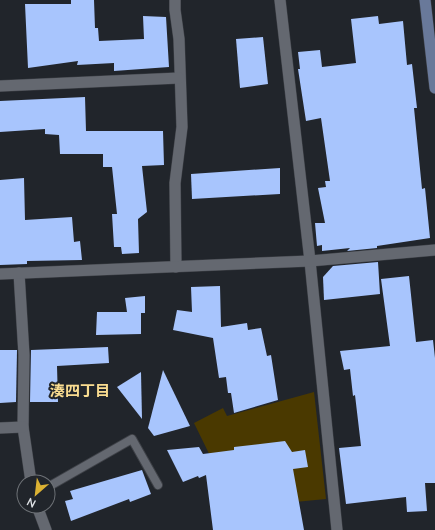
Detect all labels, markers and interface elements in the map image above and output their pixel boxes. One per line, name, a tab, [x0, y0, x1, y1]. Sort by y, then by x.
district label: 湊四丁目	[50, 381, 110, 401]
north arrow	[16, 474, 56, 514]
text: N	[24, 494, 39, 511]

